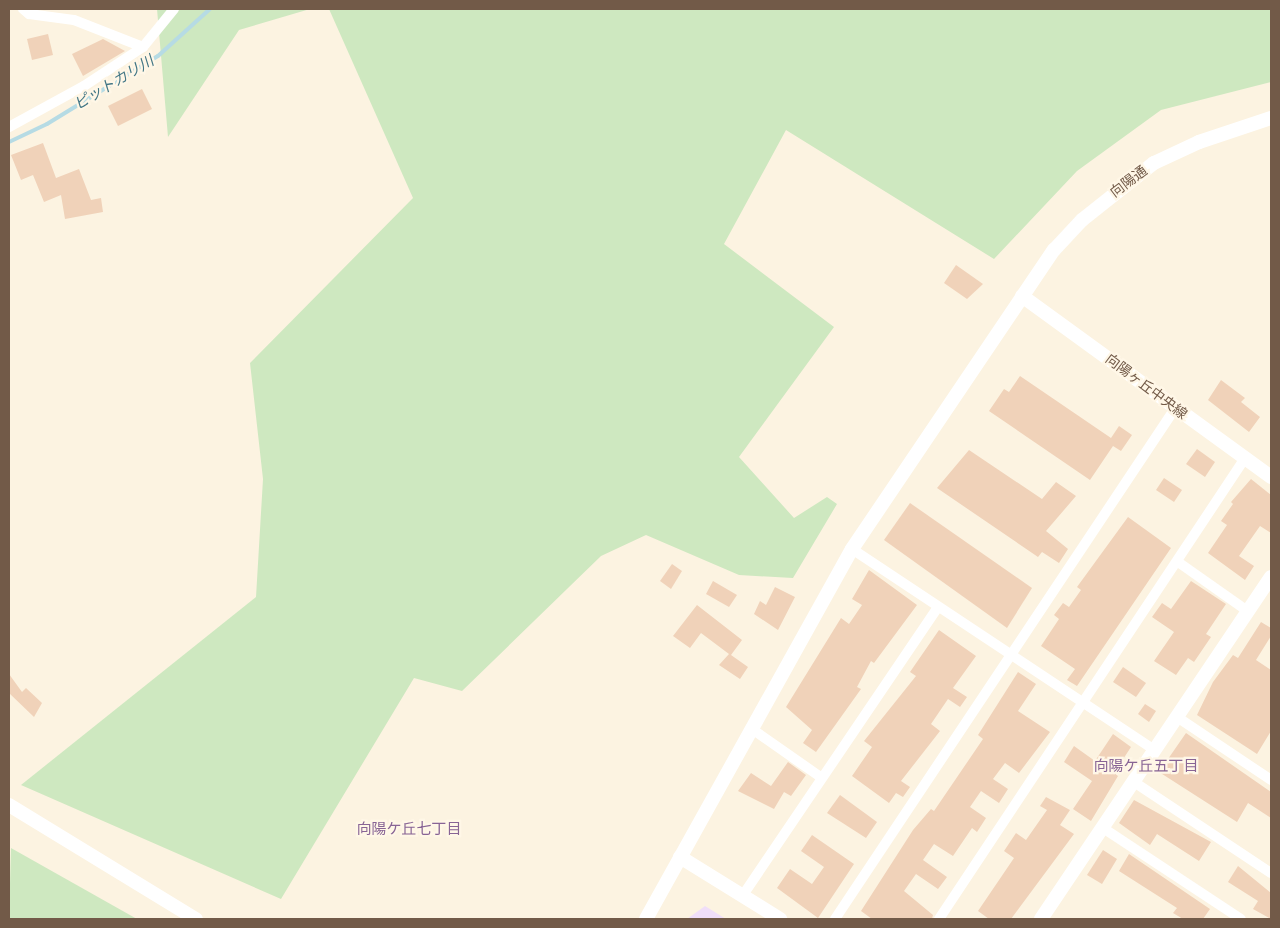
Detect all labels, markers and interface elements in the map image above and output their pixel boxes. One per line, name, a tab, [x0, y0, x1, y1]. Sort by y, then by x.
water label: ピットカリ川	[71, 52, 157, 114]
street label: 向陽通	[1107, 163, 1151, 201]
street label: 向陽ヶ丘中央線	[1102, 351, 1190, 423]
district label: 向陽ケ丘五丁目	[1094, 758, 1198, 776]
district label: 向陽ケ丘七丁目	[357, 821, 461, 839]

